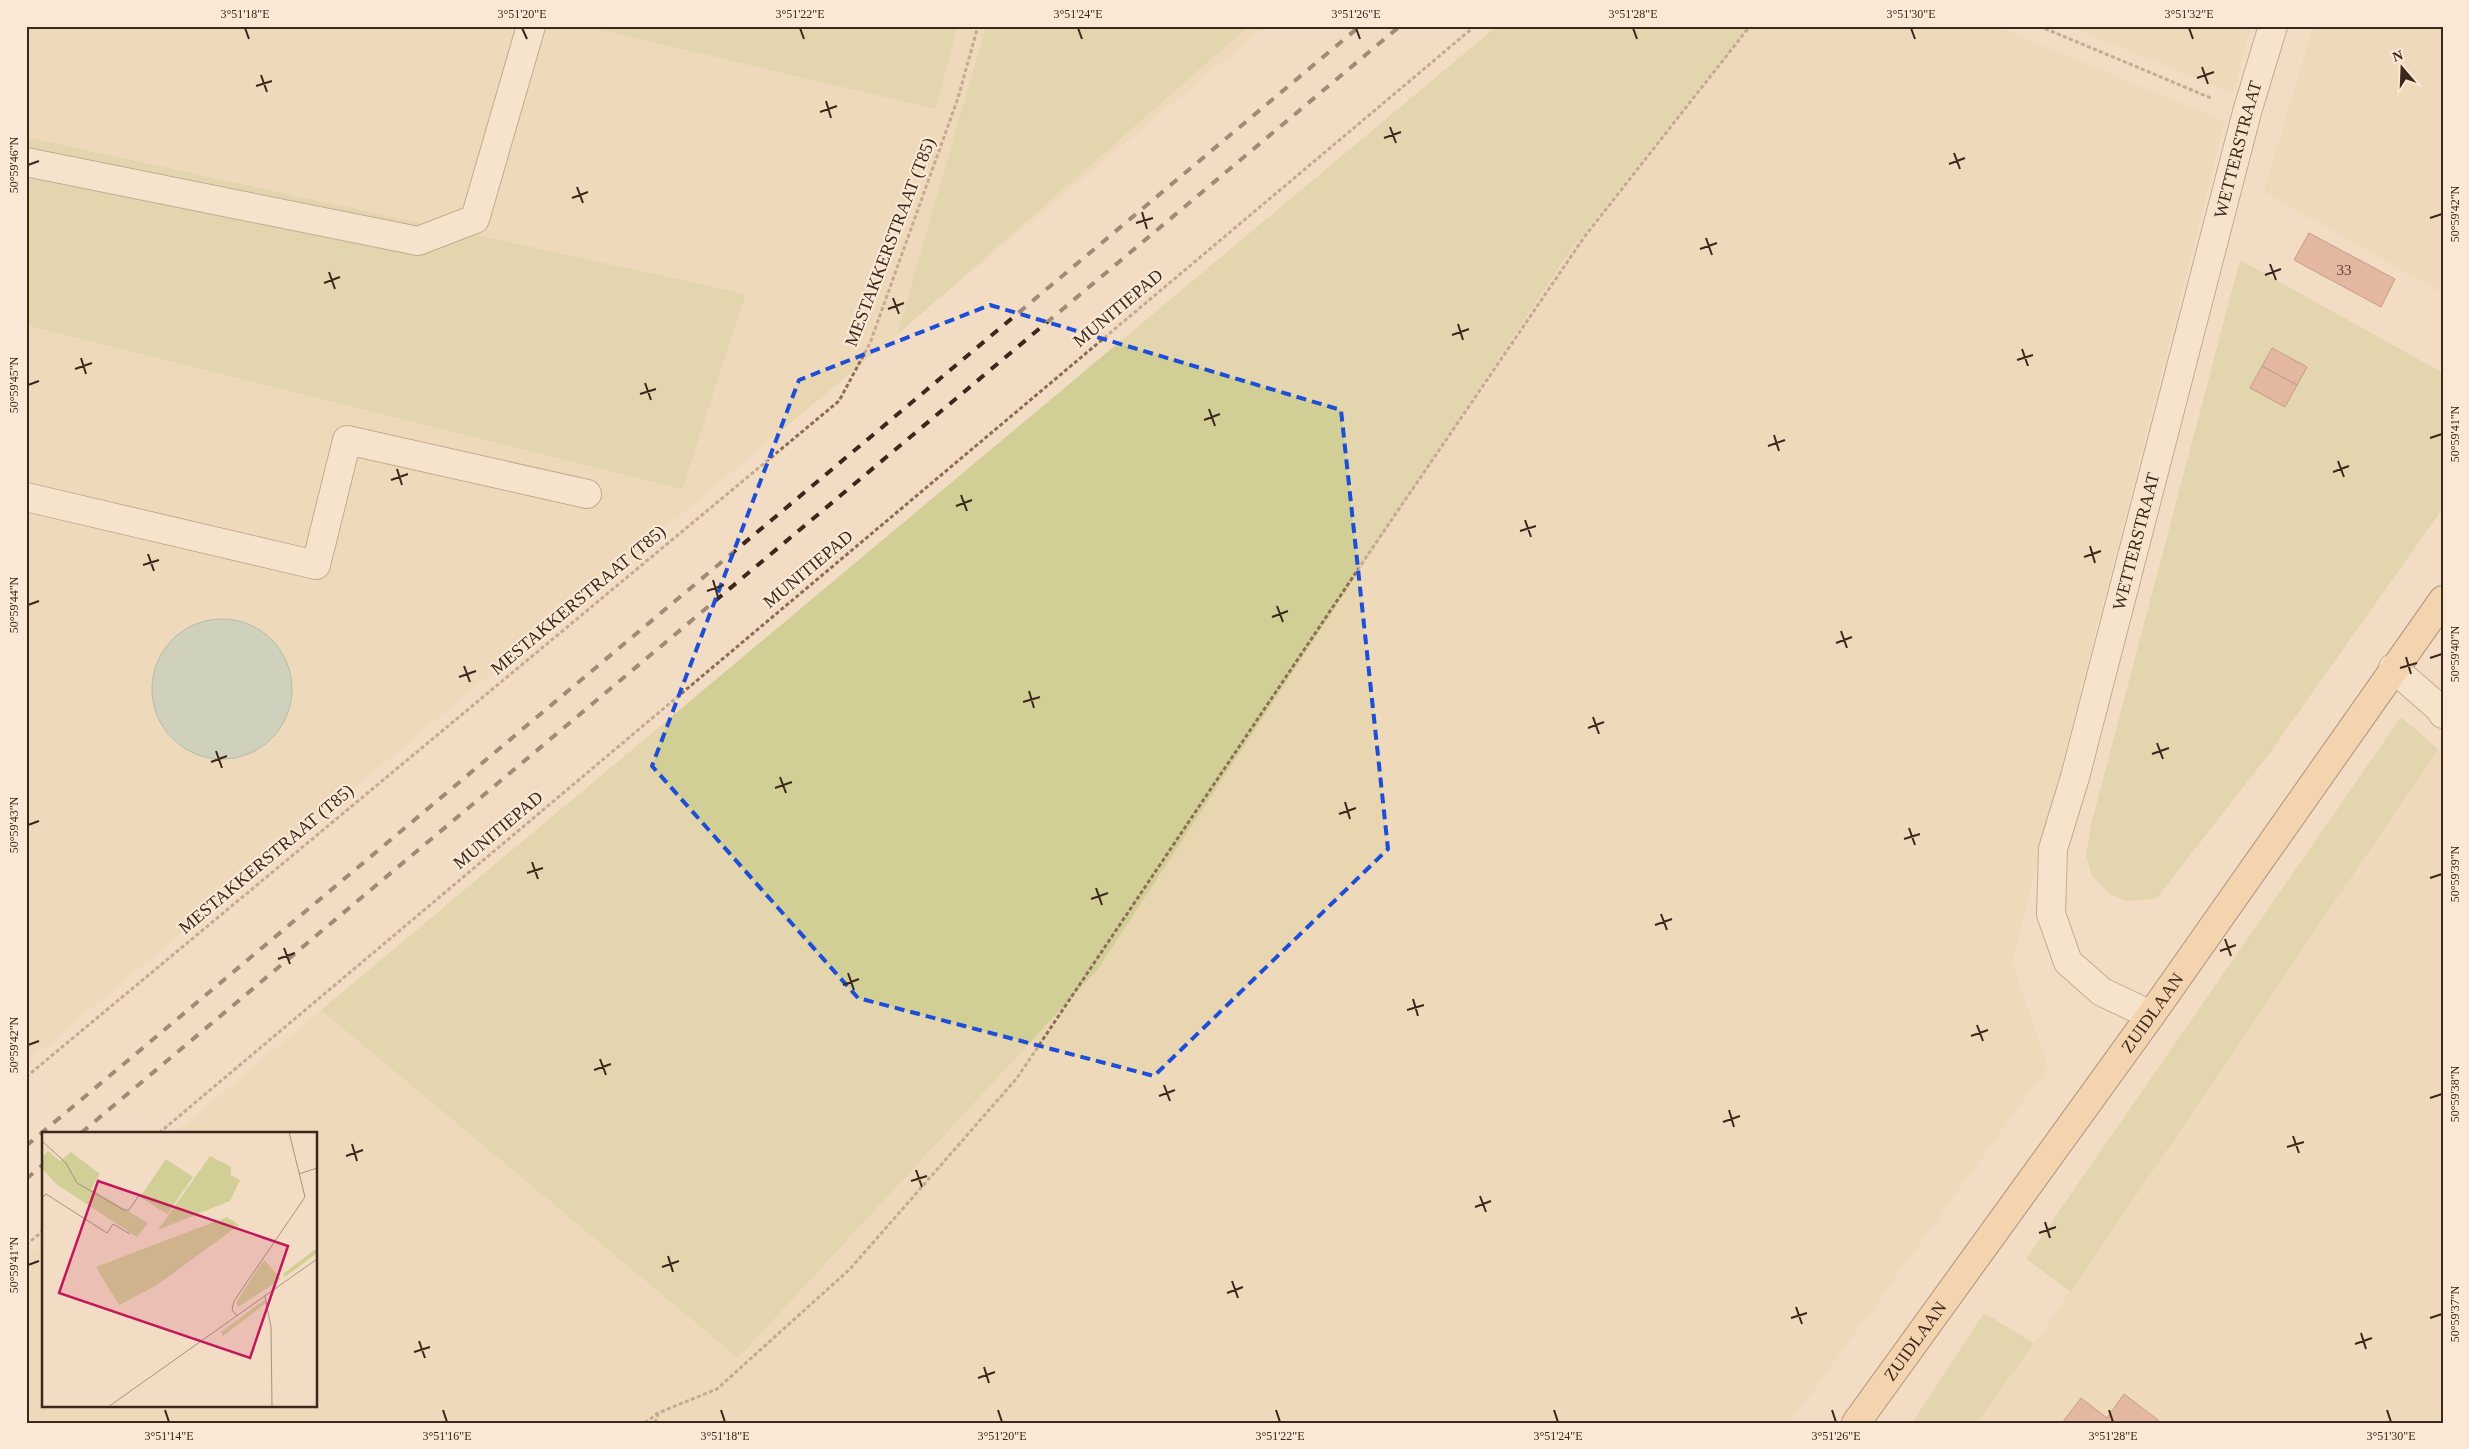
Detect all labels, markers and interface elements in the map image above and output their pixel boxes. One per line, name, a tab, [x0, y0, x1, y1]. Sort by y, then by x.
text: 3°51'18"E	[220, 7, 270, 21]
text: 3°51'20"E	[497, 7, 547, 21]
text: 3°51'22"E	[775, 7, 825, 21]
text: 3°51'24"E	[1053, 7, 1103, 21]
text: 3°51'26"E	[1331, 7, 1381, 21]
text: 3°51'28"E	[1608, 7, 1658, 21]
text: 3°51'30"E	[1886, 7, 1936, 21]
text: 3°51'32"E	[2164, 7, 2214, 21]
north arrow	[2376, 42, 2426, 92]
text: N	[2391, 47, 2405, 65]
street label: WETTERSTRAAT	[2210, 79, 2266, 220]
street label: MESTAKKERSTRAAT (T85)	[841, 135, 940, 349]
text: 50°59'46"N	[7, 136, 21, 193]
text: 50°59'42"N	[2448, 185, 2462, 242]
house number: 33	[2337, 262, 2352, 278]
street label: MUNITIEPAD	[1069, 265, 1167, 351]
text: 50°59'45"N	[7, 356, 21, 413]
text: 50°59'41"N	[2448, 405, 2462, 462]
street label: WETTERSTRAAT	[2109, 471, 2163, 612]
street label: MESTAKKERSTRAAT (T85)	[487, 521, 670, 680]
street label: MUNITIEPAD	[759, 526, 857, 612]
text: 50°59'44"N	[7, 576, 21, 633]
text: 50°59'40"N	[2448, 625, 2462, 682]
street label: MESTAKKERSTRAAT (T85)	[175, 780, 358, 939]
street label: MUNITIEPAD	[449, 787, 547, 873]
text: 50°59'43"N	[7, 796, 21, 853]
text: 50°59'39"N	[2448, 845, 2462, 902]
street label: ZUIDLAAN	[2117, 969, 2187, 1056]
text: 50°59'42"N	[7, 1016, 21, 1073]
text: 50°59'38"N	[2448, 1065, 2462, 1122]
inset map	[42, 1132, 318, 1406]
text: 50°59'41"N	[7, 1236, 21, 1293]
text: 50°59'37"N	[2448, 1285, 2462, 1342]
street label: ZUIDLAAN	[1880, 1298, 1951, 1385]
text: 3°51'14"E	[144, 1429, 194, 1443]
text: 3°51'16"E	[422, 1429, 472, 1443]
text: 3°51'18"E	[700, 1429, 750, 1443]
text: 3°51'20"E	[977, 1429, 1027, 1443]
text: 3°51'22"E	[1255, 1429, 1305, 1443]
text: 3°51'24"E	[1533, 1429, 1583, 1443]
text: 3°51'26"E	[1811, 1429, 1861, 1443]
text: 3°51'28"E	[2088, 1429, 2138, 1443]
text: 3°51'30"E	[2366, 1429, 2416, 1443]

